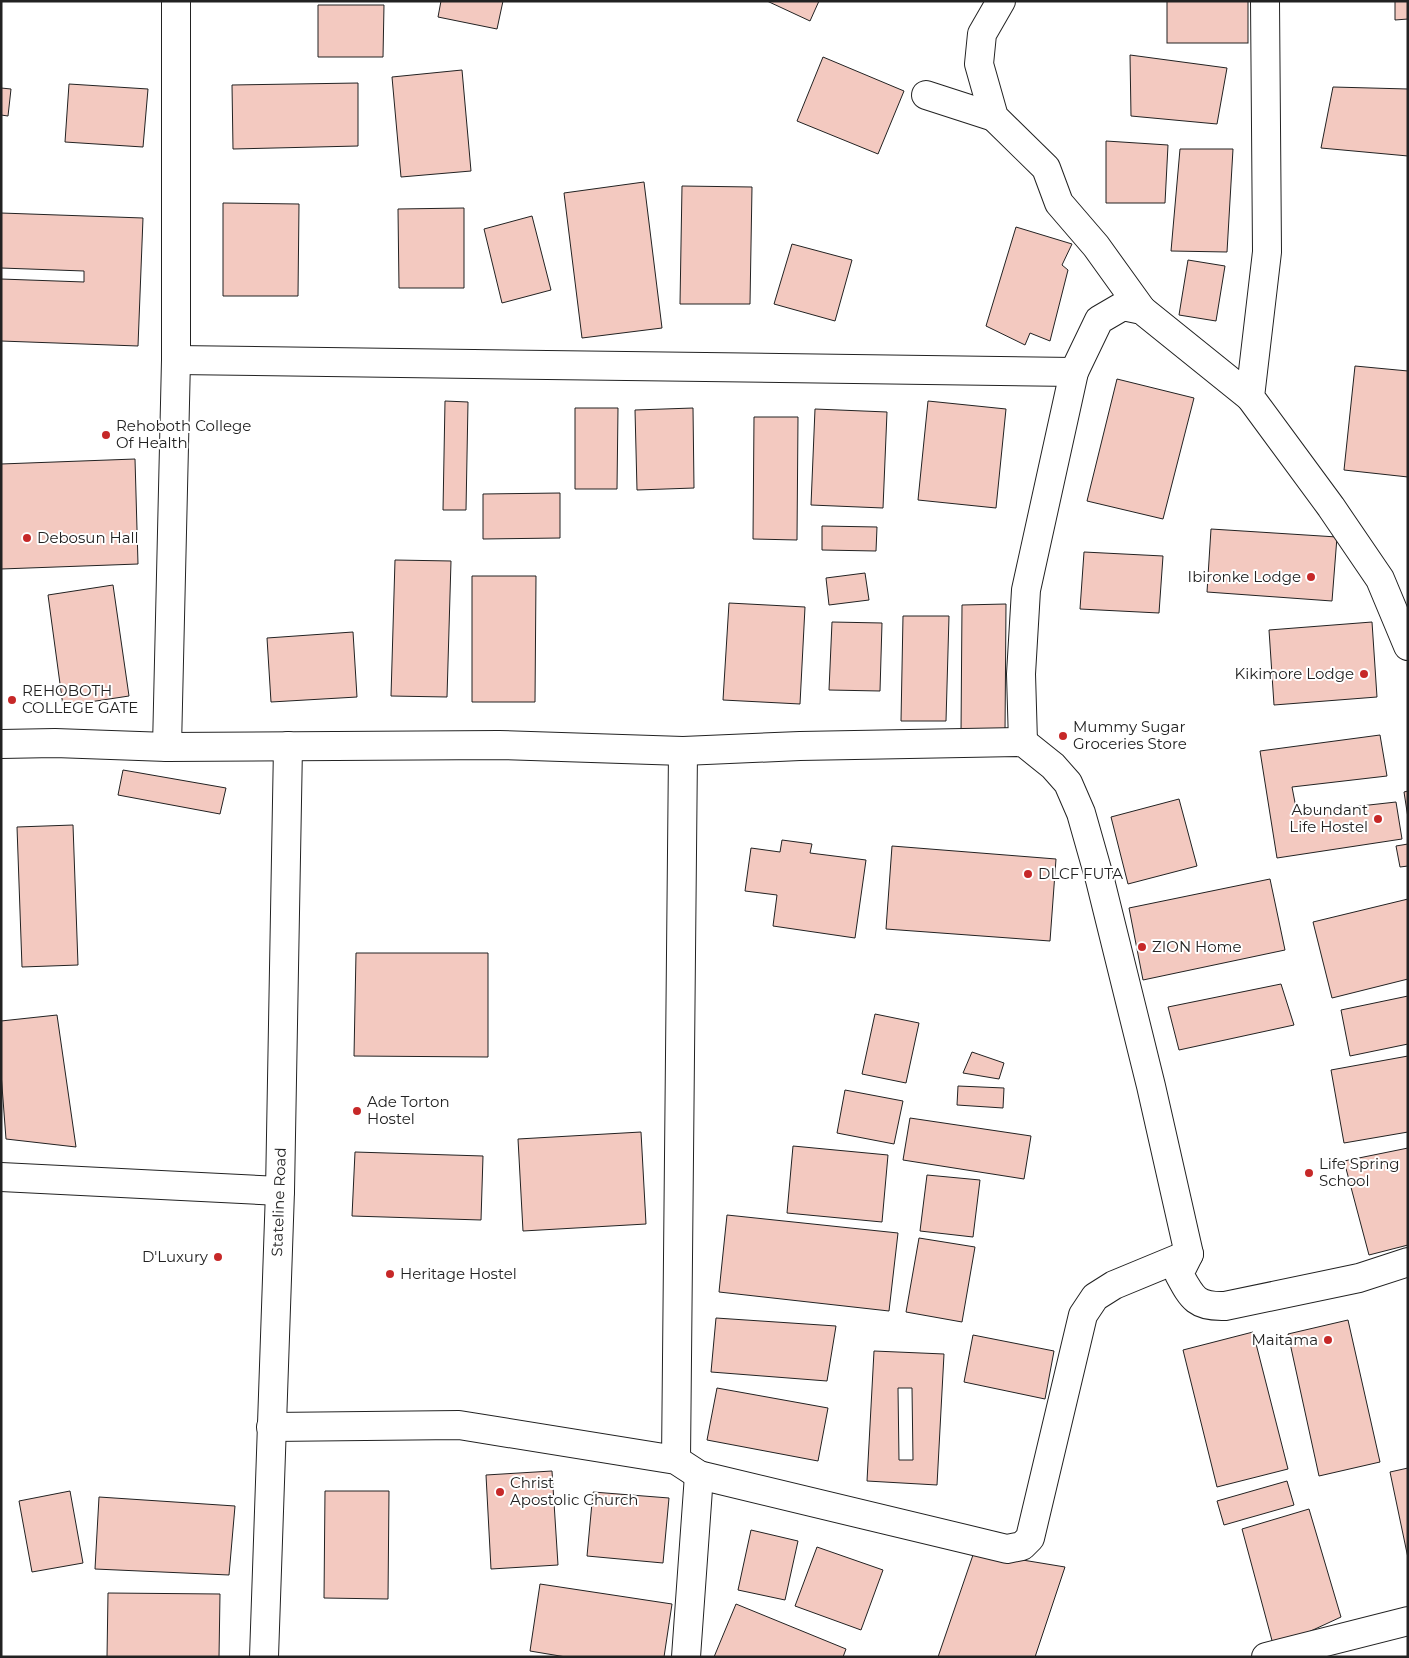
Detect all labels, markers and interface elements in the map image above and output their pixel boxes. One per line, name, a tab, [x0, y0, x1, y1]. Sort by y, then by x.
place label: Rehoboth College Of Health	[116, 416, 251, 452]
marker: Rehoboth College Of Health	[100, 429, 112, 441]
place label: Debosun Hall	[37, 528, 139, 547]
marker: Debosun Hall	[21, 532, 33, 544]
place label: Ibironke Lodge	[1188, 567, 1301, 586]
marker: Ibironke Lodge	[1305, 571, 1317, 583]
place label: Kikimore Lodge	[1235, 664, 1354, 683]
marker: Kikimore Lodge	[1358, 668, 1370, 680]
place label: REHOBOTH COLLEGE GATE	[22, 681, 138, 717]
marker: REHOBOTH COLLEGE GATE	[6, 694, 18, 706]
place label: Mummy Sugar Groceries Store	[1073, 717, 1187, 753]
marker: Mummy Sugar Groceries Store	[1057, 730, 1069, 742]
place label: Abundant Life Hostel	[1289, 800, 1368, 836]
marker: Abundant Life Hostel	[1372, 813, 1384, 825]
place label: DLCF FUTA	[1038, 864, 1123, 883]
marker: DLCF FUTA	[1022, 868, 1034, 880]
place label: ZION Home	[1152, 937, 1242, 956]
marker: ZION Home	[1136, 941, 1148, 953]
place label: Ade Torton Hostel	[367, 1092, 450, 1128]
marker: Ade Torton Hostel	[351, 1105, 363, 1117]
street label: Stateline Road	[267, 1147, 290, 1257]
place label: Life Spring School	[1319, 1154, 1400, 1190]
marker: Life Spring School	[1303, 1167, 1315, 1179]
place label: D'Luxury	[142, 1247, 209, 1266]
marker: D'Luxury	[212, 1251, 224, 1263]
place label: Heritage Hostel	[400, 1264, 517, 1283]
marker: Heritage Hostel	[384, 1268, 396, 1280]
place label: Maitama	[1252, 1330, 1318, 1349]
marker: Maitama	[1322, 1334, 1334, 1346]
place label: Christ Apostolic Church	[510, 1473, 638, 1509]
marker: Christ Apostolic Church	[494, 1486, 506, 1498]

